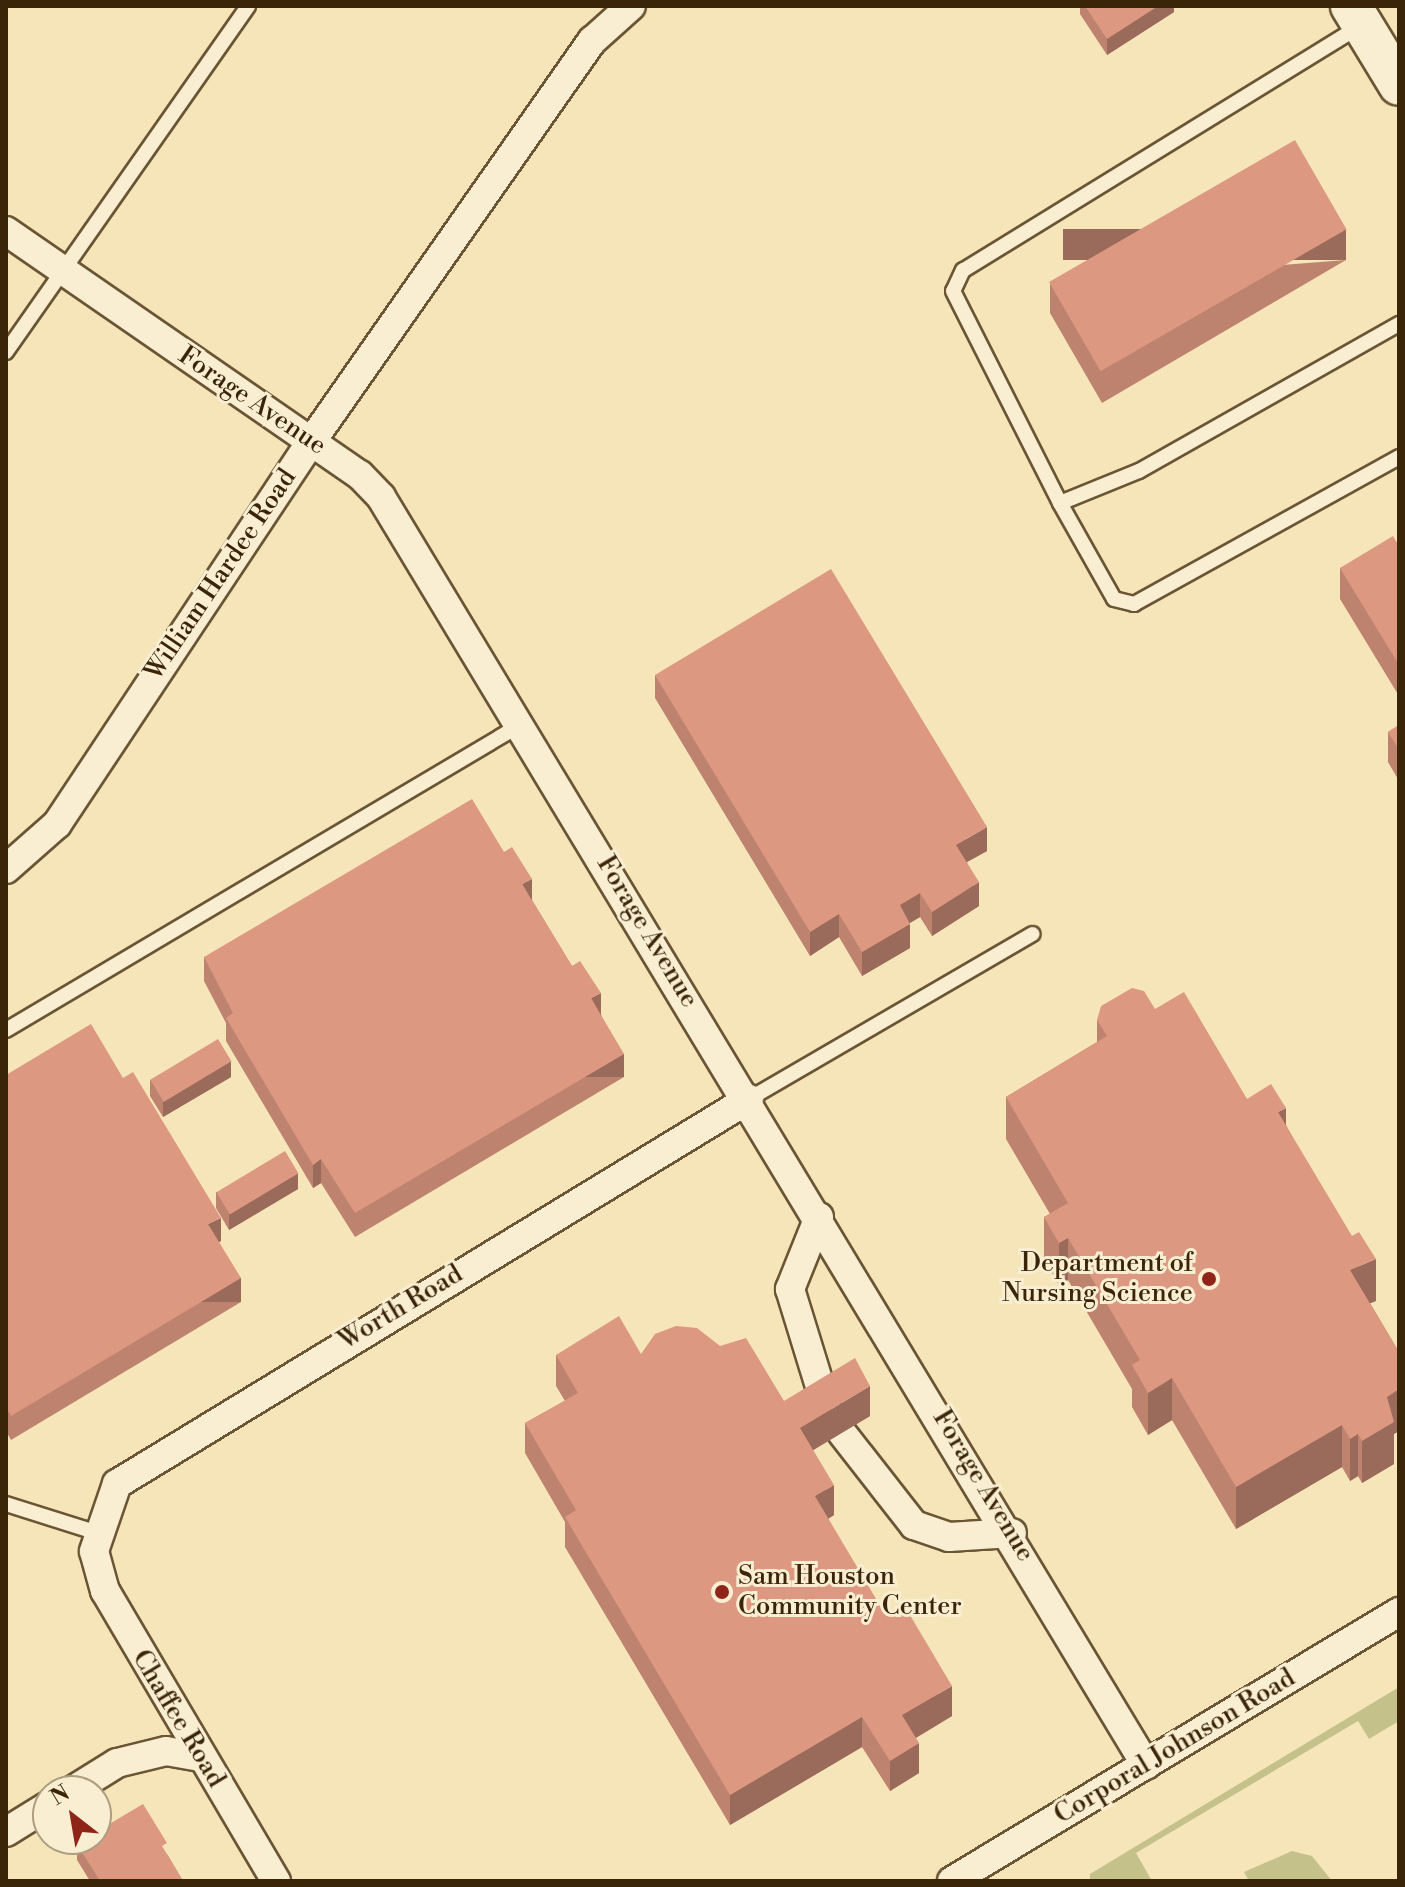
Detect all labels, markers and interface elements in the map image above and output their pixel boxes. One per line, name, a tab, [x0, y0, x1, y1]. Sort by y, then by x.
street label: Forage Avenue	[172, 340, 332, 462]
street label: William Hardee Road	[139, 463, 303, 687]
street label: Forage Avenue	[589, 850, 705, 1014]
place label: Department of Nursing Science	[1002, 1248, 1193, 1310]
street label: Worth Road	[333, 1259, 469, 1357]
marker: Department of Nursing Science	[1200, 1270, 1218, 1288]
street label: Forage Avenue	[925, 1404, 1041, 1568]
place label: Sam Houston Community Center	[738, 1561, 962, 1622]
marker: Sam Houston Community Center	[713, 1583, 731, 1601]
street label: Chaffee Road	[125, 1645, 231, 1793]
street label: Corporal Johnson Road	[1049, 1663, 1301, 1831]
north arrow	[32, 1775, 112, 1855]
text: N	[46, 1780, 75, 1812]

